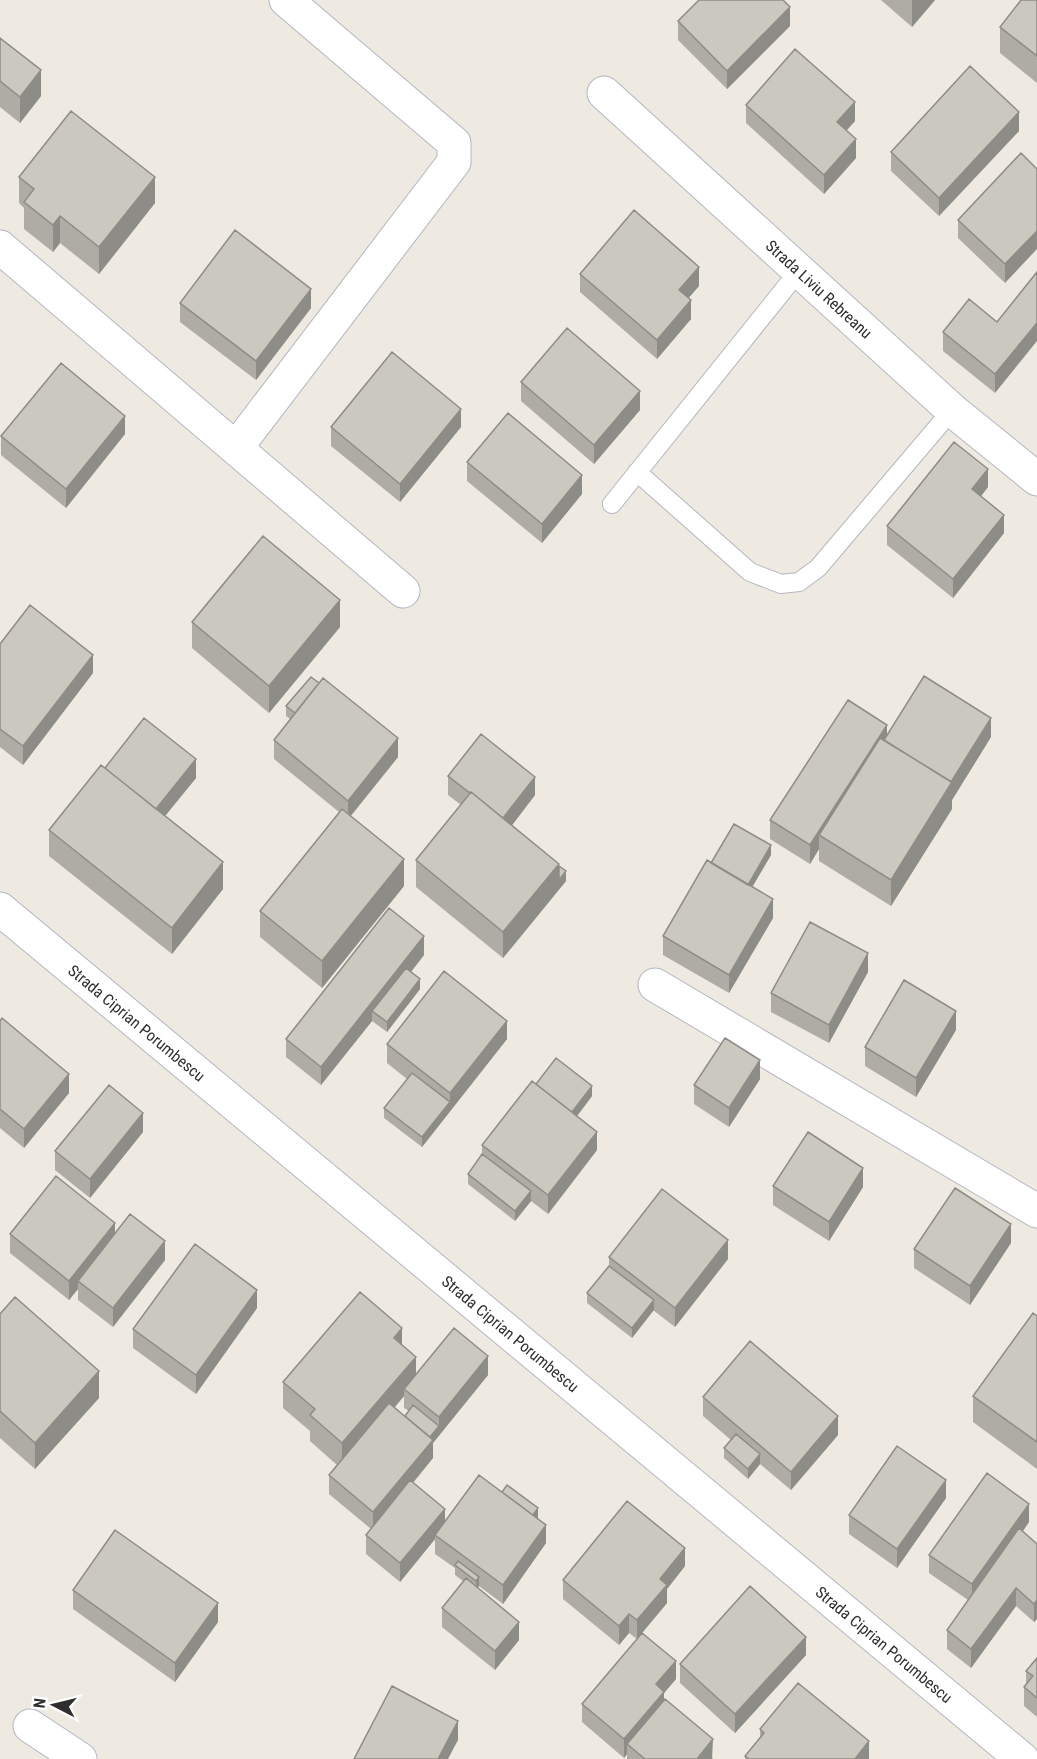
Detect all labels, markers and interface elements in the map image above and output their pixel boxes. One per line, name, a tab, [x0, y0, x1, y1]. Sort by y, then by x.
street label: Strada Liviu Rebreanu	[762, 236, 876, 342]
street label: Strada Ciprian Porumbescu	[65, 960, 209, 1085]
street label: Strada Ciprian Porumbescu	[438, 1271, 583, 1396]
street label: Strada Ciprian Porumbescu	[812, 1582, 956, 1707]
north arrow	[24, 1675, 84, 1735]
text: N	[30, 1697, 50, 1709]

